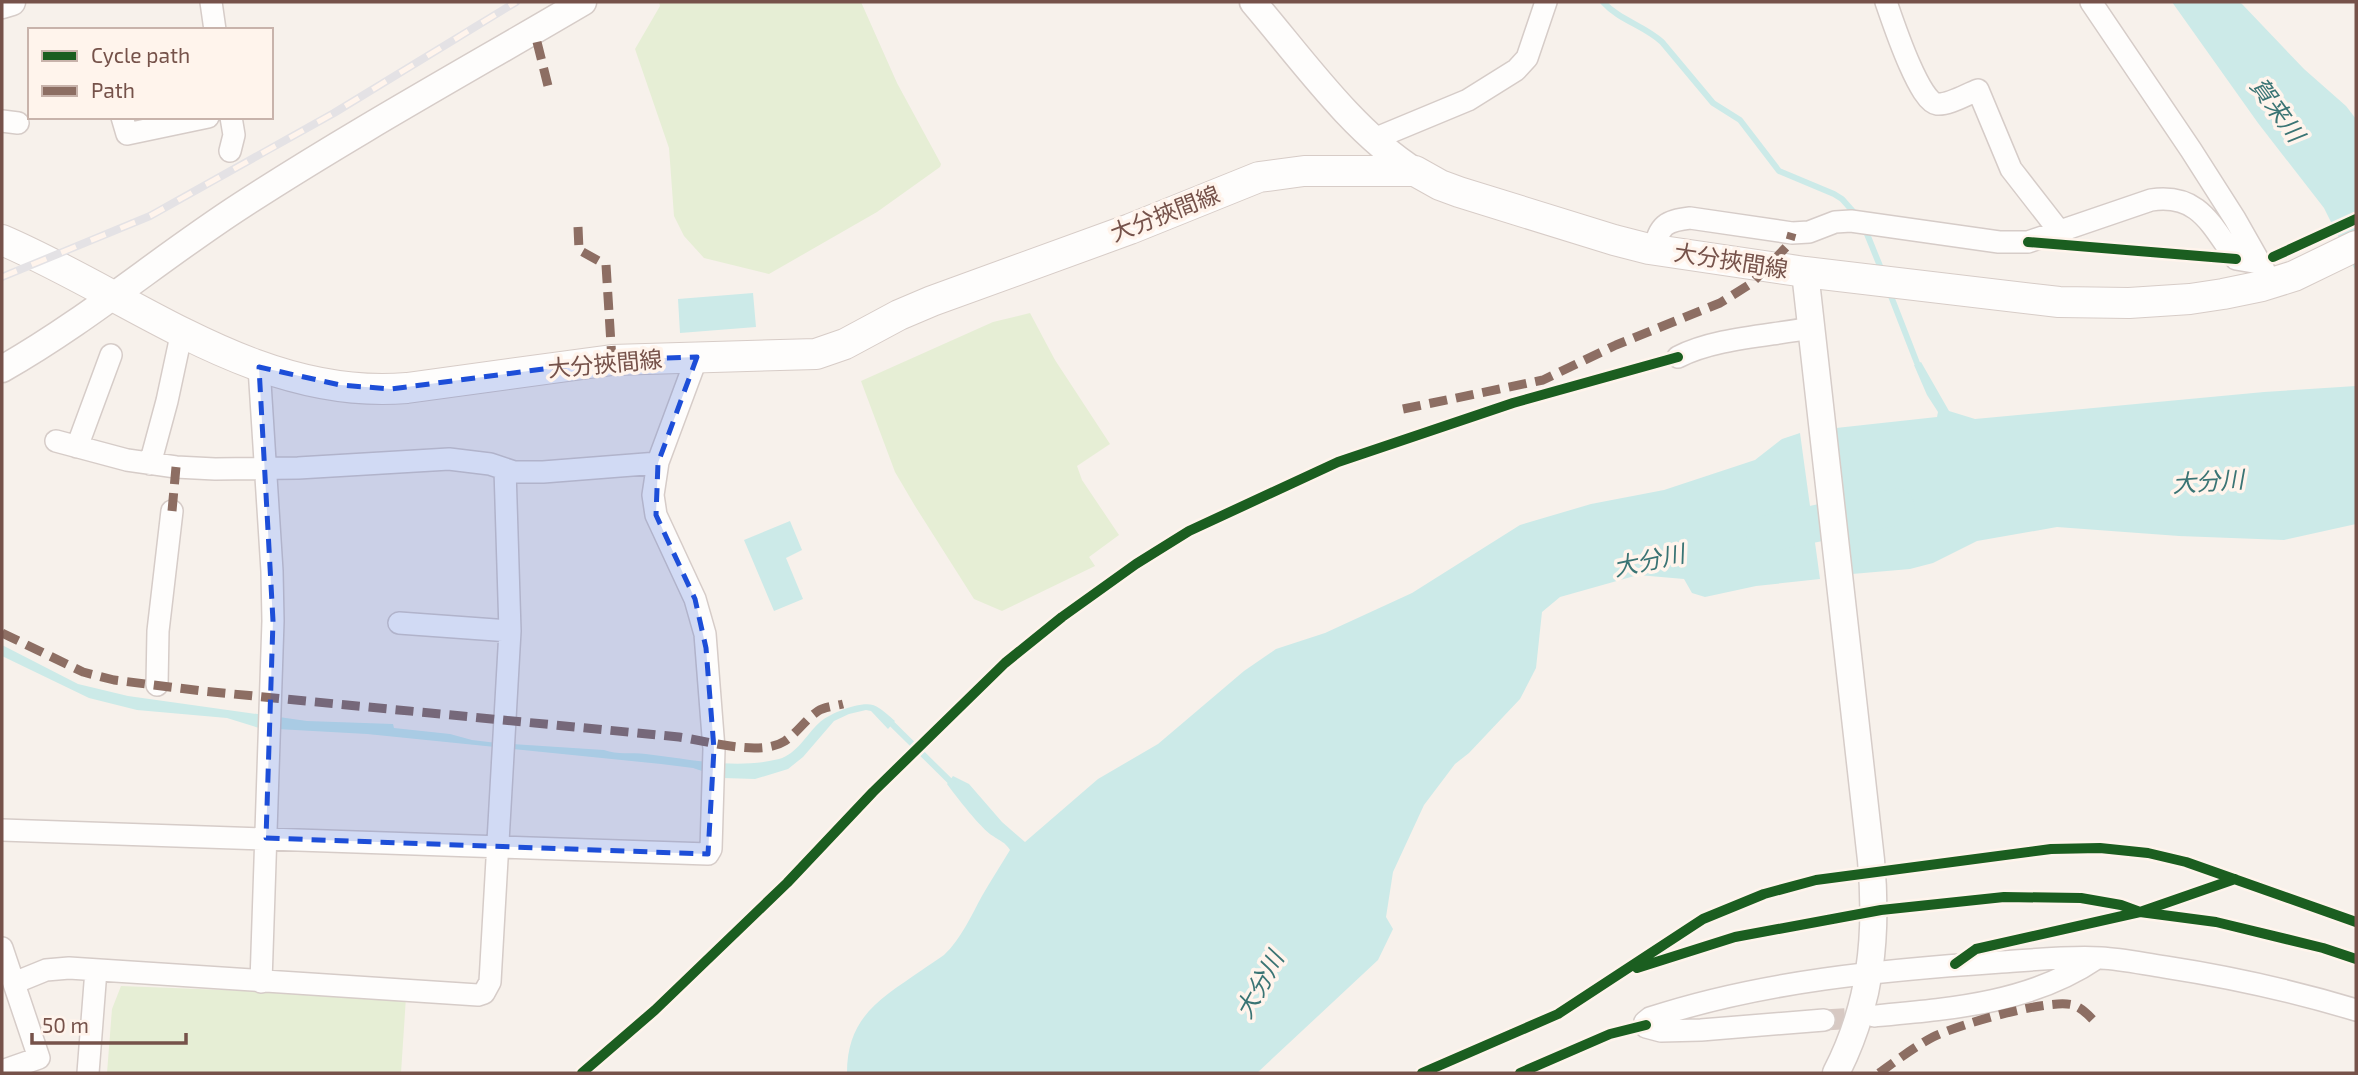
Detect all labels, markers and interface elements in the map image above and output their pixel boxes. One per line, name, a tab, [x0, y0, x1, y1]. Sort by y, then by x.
legend	[28, 28, 273, 119]
text: Cycle path	[91, 42, 190, 67]
water label: 賀来川	[2245, 71, 2313, 149]
text: Path	[91, 77, 135, 102]
street label: 大分挾間線	[1106, 179, 1223, 247]
street label: 大分挾間線	[1672, 237, 1790, 283]
street label: 大分挾間線	[546, 344, 663, 382]
water label: 大分川	[2171, 463, 2248, 497]
water label: 大分川	[1610, 537, 1690, 581]
water label: 大分川	[1229, 943, 1290, 1023]
scale bar	[32, 1002, 186, 1046]
text: 50 m	[42, 1012, 89, 1037]

